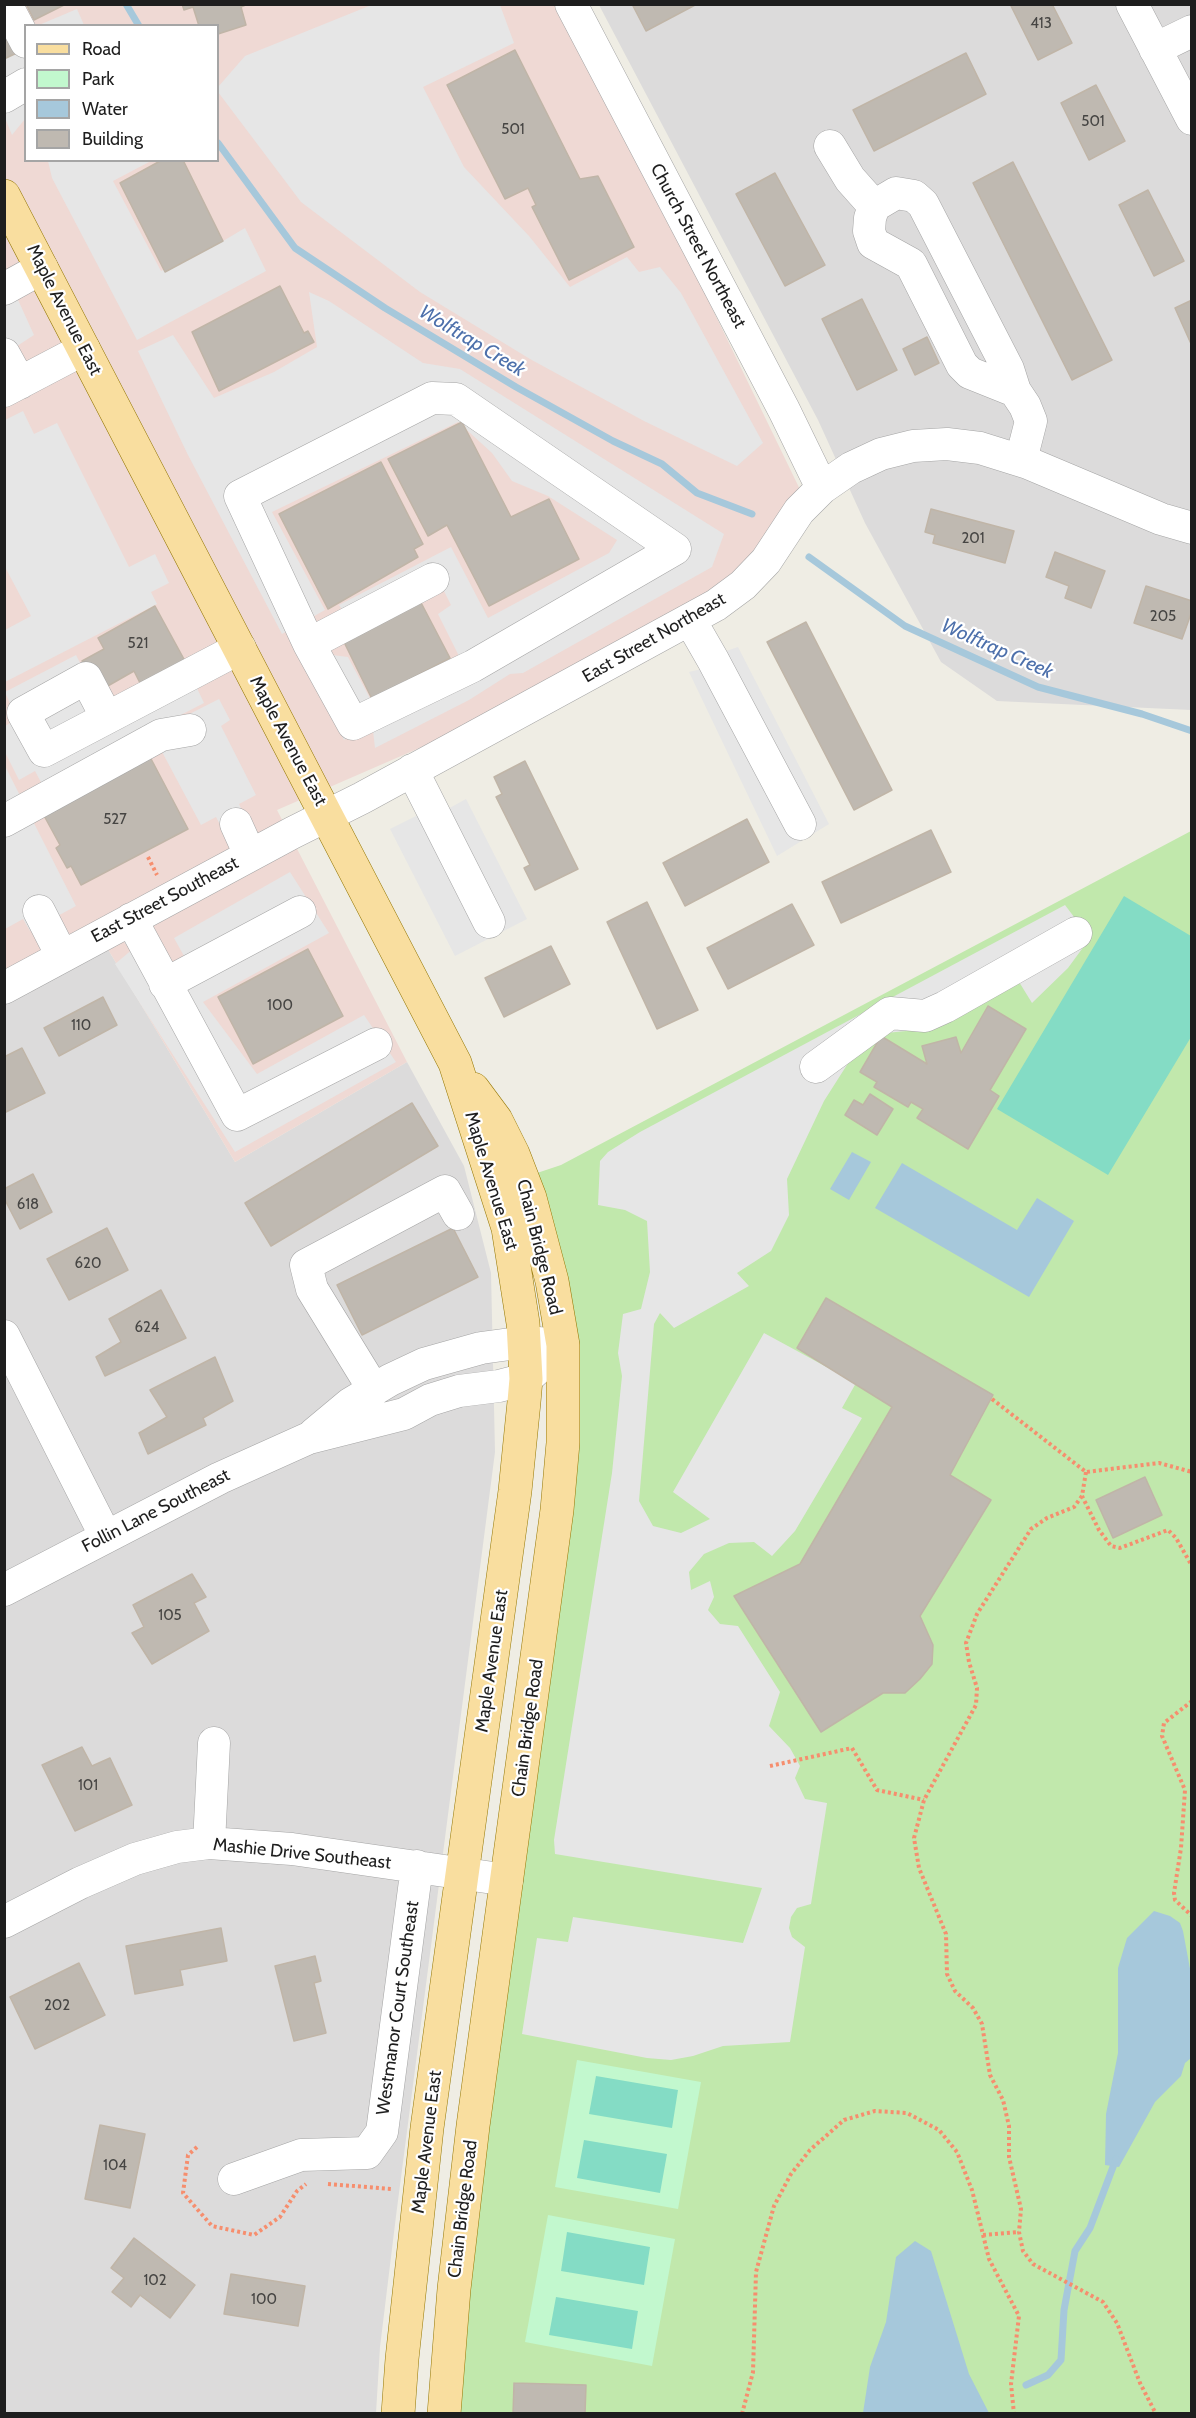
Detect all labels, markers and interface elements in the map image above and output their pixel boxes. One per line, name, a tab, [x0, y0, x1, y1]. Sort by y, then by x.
house number: 413	[1030, 15, 1052, 33]
legend	[24, 24, 219, 162]
text: Road	[82, 38, 121, 60]
text: Park	[82, 68, 114, 90]
text: Water	[82, 98, 128, 120]
house number: 501	[1081, 113, 1105, 131]
house number: 501	[501, 121, 525, 139]
text: Building	[82, 128, 143, 150]
street label: Church Street Northeast	[645, 160, 751, 332]
street label: Maple Avenue East	[22, 241, 106, 379]
water label: Wolftrap Creek	[415, 300, 529, 382]
house number: 201	[961, 530, 985, 548]
street label: East Street Northeast	[579, 588, 729, 688]
house number: 205	[1150, 608, 1176, 626]
water label: Wolftrap Creek	[938, 614, 1056, 684]
house number: 521	[128, 635, 148, 653]
street label: Maple Avenue East	[245, 672, 331, 810]
house number: 527	[103, 811, 127, 829]
street label: East Street Southeast	[88, 852, 242, 948]
house number: 100	[267, 997, 293, 1015]
house number: 110	[71, 1017, 91, 1035]
street label: Maple Avenue East	[460, 1109, 522, 1253]
street label: Chain Bridge Road	[512, 1177, 566, 1317]
house number: 618	[17, 1196, 39, 1214]
house number: 620	[75, 1255, 101, 1273]
house number: 624	[134, 1319, 160, 1337]
street label: Follin Lane Southeast	[78, 1464, 234, 1558]
street label: Maple Avenue East	[471, 1588, 513, 1734]
house number: 105	[158, 1607, 182, 1625]
street label: Chain Bridge Road	[508, 1658, 548, 1798]
house number: 101	[78, 1777, 98, 1795]
street label: Mashie Drive Southeast	[212, 1834, 392, 1874]
street label: Westmanor Court Southeast	[372, 1899, 424, 2117]
house number: 202	[44, 1997, 70, 2015]
street label: Maple Avenue East	[408, 2069, 446, 2215]
street label: Chain Bridge Road	[444, 2139, 482, 2279]
house number: 104	[103, 2157, 127, 2175]
house number: 102	[143, 2272, 167, 2290]
house number: 100	[251, 2291, 277, 2309]

